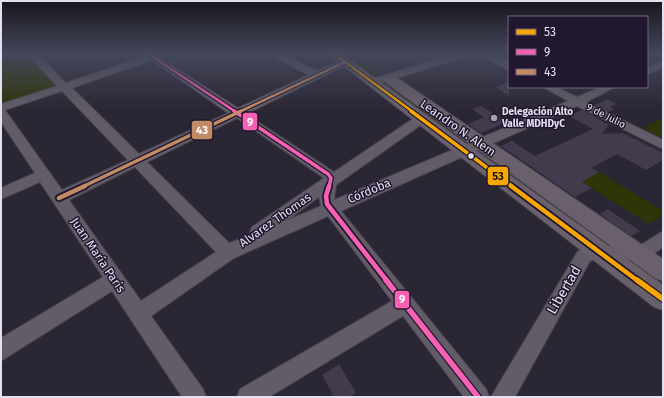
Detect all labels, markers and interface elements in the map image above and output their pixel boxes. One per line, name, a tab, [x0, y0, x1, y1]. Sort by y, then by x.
legend	[508, 16, 648, 88]
text: 53	[544, 25, 556, 39]
text: 9	[544, 45, 550, 59]
text: 43	[544, 65, 556, 79]
street label: Leandro N. Alem	[418, 97, 498, 159]
street label: 9 de Julio	[584, 101, 628, 131]
place label: Delegación Alto Valle MDHDyC	[501, 105, 573, 130]
line badge: 9	[242, 112, 258, 131]
marker: Delegación Alto Valle MDHDyC	[489, 113, 499, 123]
text: 9	[247, 116, 253, 129]
line badge: 43	[191, 120, 213, 140]
text: 43	[196, 124, 208, 137]
unlabelled marker	[466, 151, 476, 161]
line badge: 53	[487, 166, 509, 186]
text: 53	[492, 170, 504, 183]
street label: Córdoba	[345, 176, 393, 206]
street label: Alvarez Thomas	[236, 190, 314, 250]
street label: Juan María Paris	[68, 215, 128, 295]
street label: Libertad	[543, 263, 585, 317]
line badge: 9	[394, 290, 410, 309]
text: 9	[399, 293, 405, 306]

